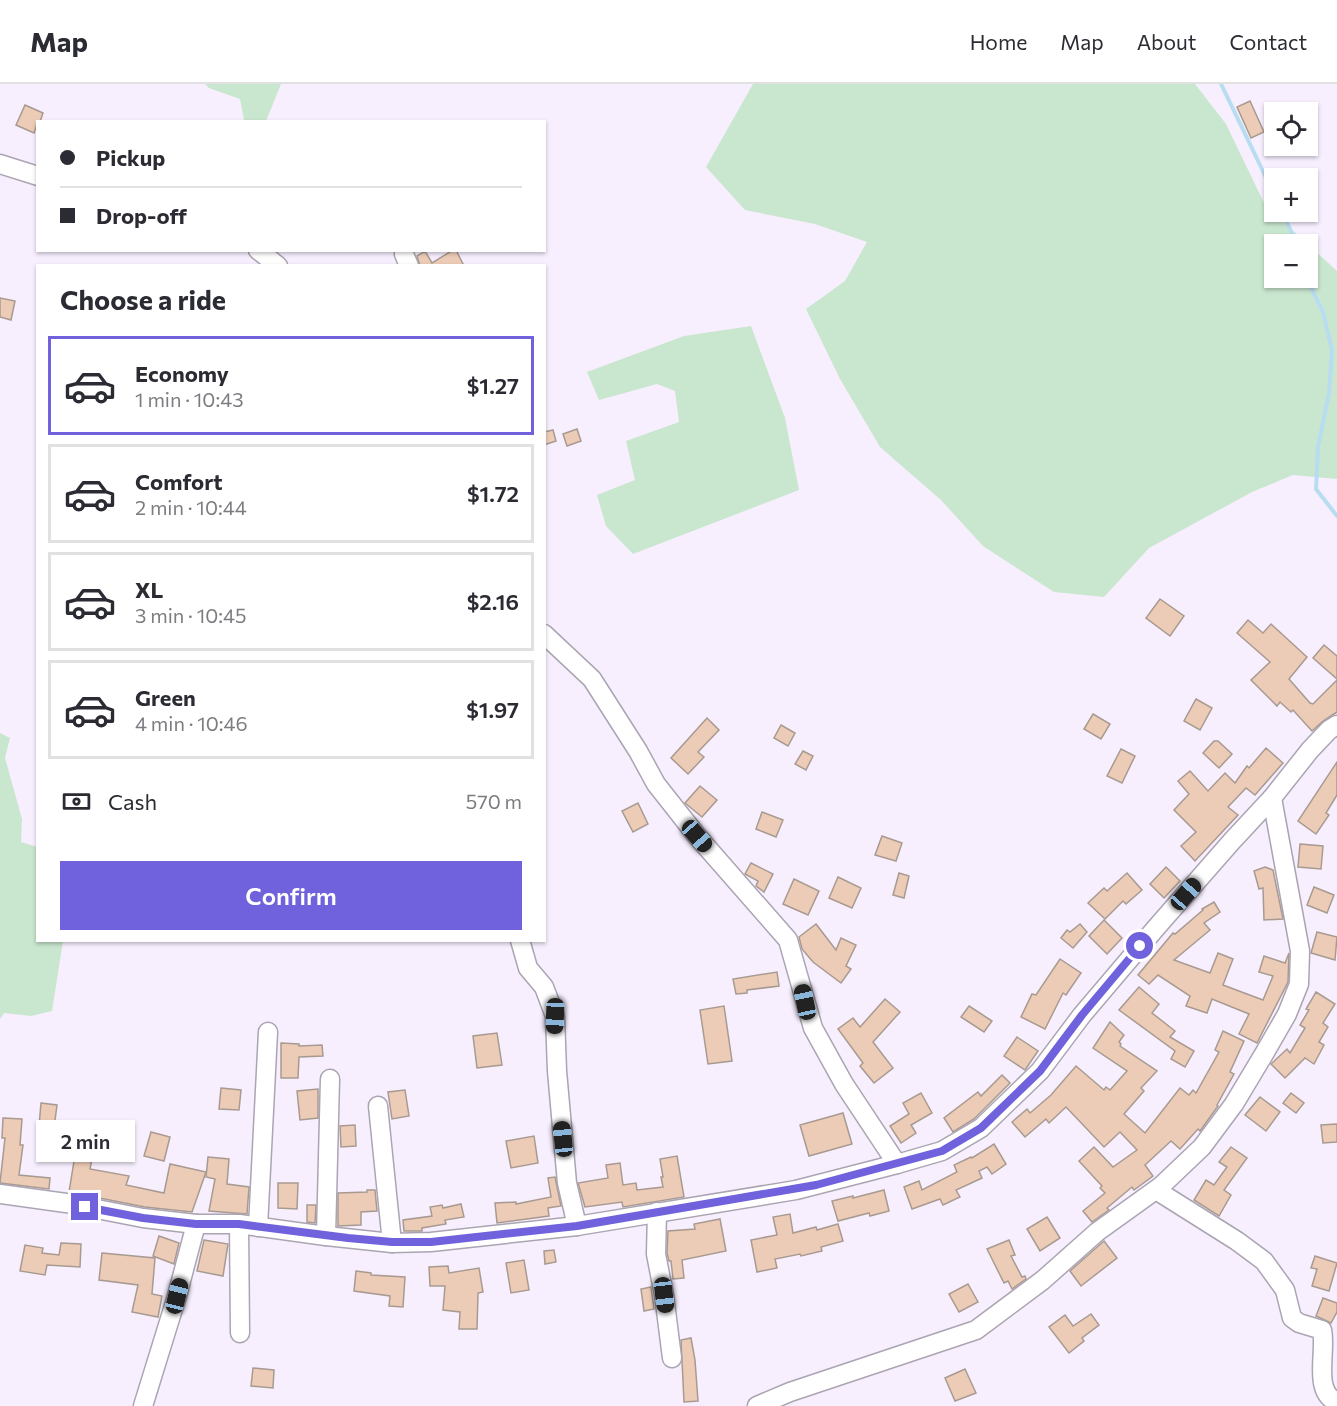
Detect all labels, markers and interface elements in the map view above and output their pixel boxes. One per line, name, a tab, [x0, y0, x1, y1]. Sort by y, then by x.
text: Map	[30, 24, 88, 58]
text: Home	[970, 29, 1027, 54]
text: Map	[1060, 29, 1104, 54]
text: About	[1137, 29, 1196, 54]
text: Contact	[1229, 29, 1307, 54]
map controls	[1264, 102, 1318, 288]
button: locate	[1264, 102, 1318, 156]
text: Pickup	[96, 144, 165, 171]
button: +	[1264, 168, 1318, 222]
text: Drop-off	[96, 202, 187, 229]
button: −	[1264, 234, 1318, 288]
text: Choose a ride	[60, 283, 226, 316]
icon: car	[63, 359, 117, 413]
text: Economy	[135, 360, 229, 387]
text: $1.27	[467, 372, 519, 399]
text: 1 min · 10:43	[135, 387, 244, 411]
icon: car	[63, 467, 117, 521]
text: Comfort	[135, 468, 223, 495]
text: $1.72	[467, 480, 519, 507]
text: 2 min · 10:44	[135, 495, 247, 519]
icon: car	[63, 575, 117, 629]
text: XL	[135, 576, 163, 603]
text: $2.16	[467, 588, 519, 615]
text: 3 min · 10:45	[135, 603, 246, 627]
icon: car	[63, 683, 117, 737]
text: Green	[135, 684, 196, 711]
text: $1.97	[466, 696, 519, 723]
text: 4 min · 10:46	[135, 711, 248, 735]
icon: cash	[60, 785, 93, 818]
text: Cash	[108, 788, 157, 815]
text: 570 m	[466, 789, 522, 813]
car	[678, 817, 716, 855]
button: Confirm	[60, 861, 522, 930]
car	[1167, 875, 1205, 913]
route start	[1126, 932, 1153, 959]
car	[792, 983, 818, 1021]
car	[545, 998, 565, 1034]
callout: 2 min	[36, 1120, 134, 1162]
car	[552, 1120, 574, 1158]
text: 2 min	[61, 1129, 110, 1153]
route end	[71, 1193, 98, 1220]
car	[164, 1276, 190, 1316]
car	[653, 1276, 675, 1314]

